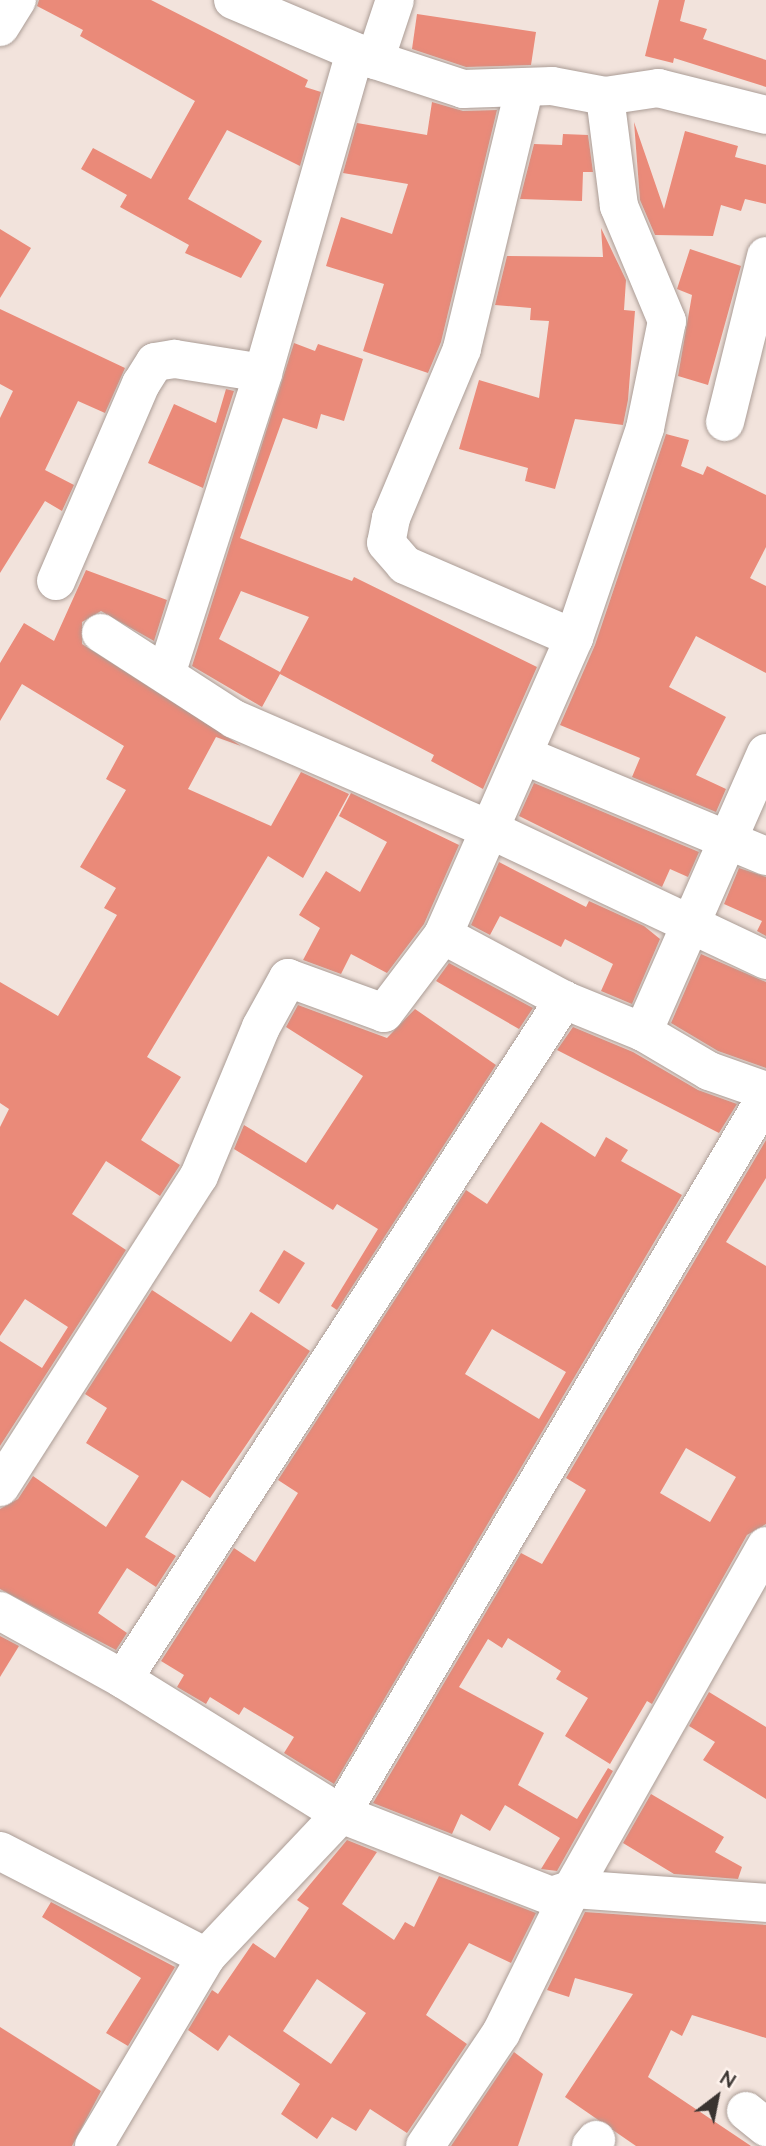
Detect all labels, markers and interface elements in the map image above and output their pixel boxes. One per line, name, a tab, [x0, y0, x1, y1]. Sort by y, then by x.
north arrow	[682, 2062, 752, 2132]
text: N	[716, 2065, 741, 2093]

